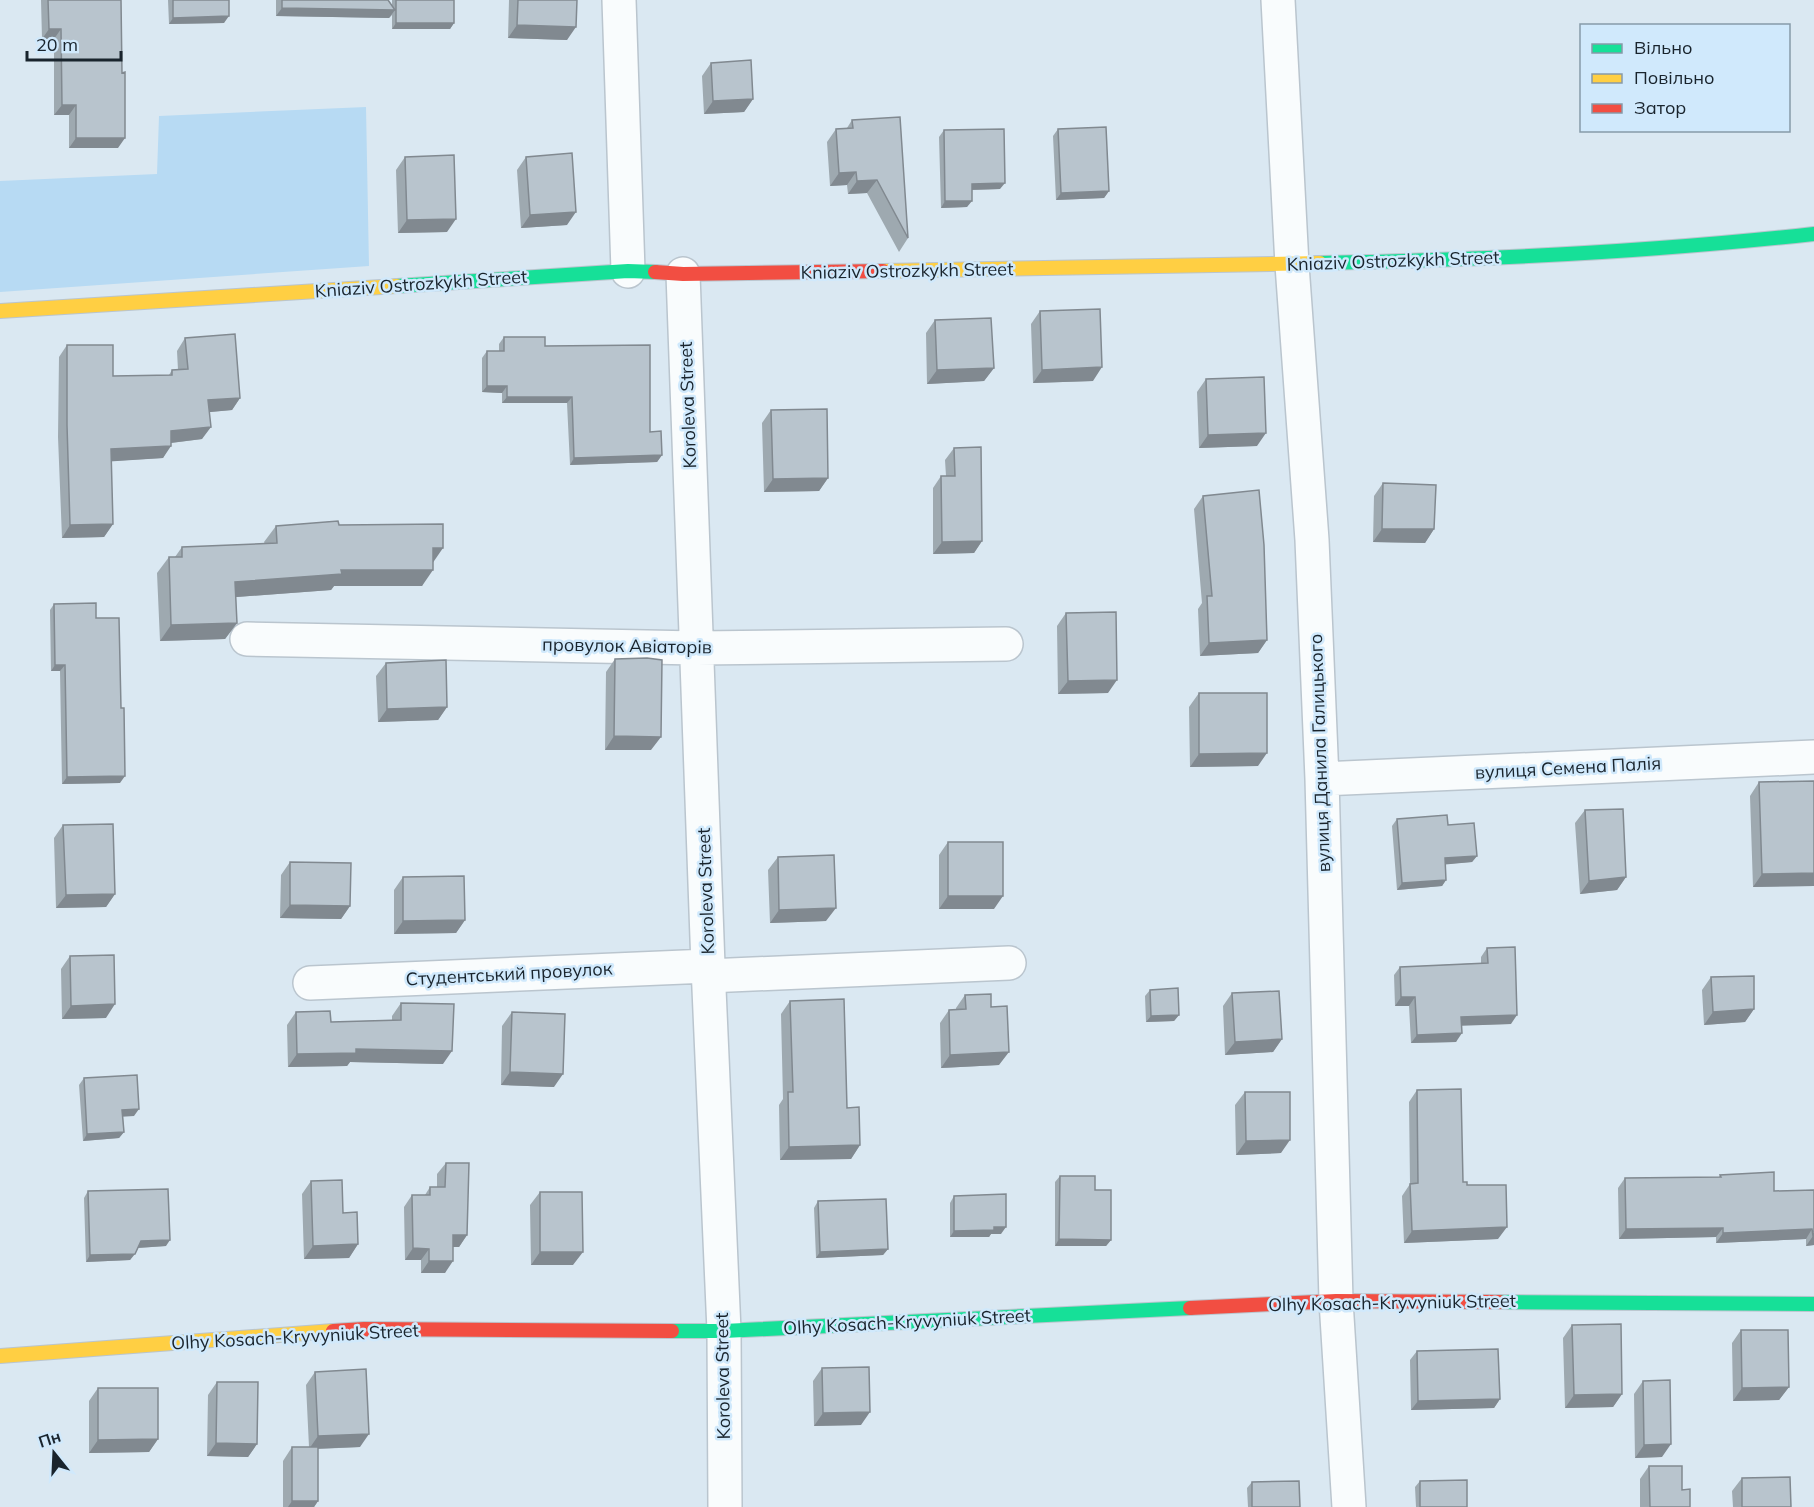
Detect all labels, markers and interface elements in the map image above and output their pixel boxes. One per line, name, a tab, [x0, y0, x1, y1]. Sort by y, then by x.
scale bar	[27, 24, 122, 62]
legend	[1580, 24, 1790, 132]
text: 20 m	[36, 33, 78, 56]
text: Вільно	[1634, 36, 1692, 59]
text: Повільно	[1634, 66, 1714, 89]
text: Затор	[1634, 96, 1686, 119]
street label: Kniaziv Ostrozkykh Street	[1286, 245, 1500, 276]
street label: Kniaziv Ostrozkykh Street	[800, 257, 1014, 284]
street label: Kniaziv Ostrozkykh Street	[314, 265, 528, 302]
street label: Koroleva Street	[674, 341, 701, 469]
street label: провулок Авіаторів	[542, 633, 712, 658]
street label: вулиця Данила Галицького	[1304, 633, 1335, 873]
street label: вулиця Семена Палія	[1474, 751, 1662, 784]
street label: Koroleva Street	[692, 827, 719, 955]
street label: Студентський провулок	[405, 957, 613, 990]
street label: Olhy Kosach-Kryvyniuk Street	[1268, 1289, 1516, 1316]
street label: Olhy Kosach-Kryvyniuk Street	[783, 1304, 1031, 1339]
street label: Koroleva Street	[710, 1312, 735, 1440]
street label: Olhy Kosach-Kryvyniuk Street	[171, 1319, 419, 1354]
north arrow	[24, 1423, 84, 1483]
text: Пн	[36, 1426, 63, 1452]

